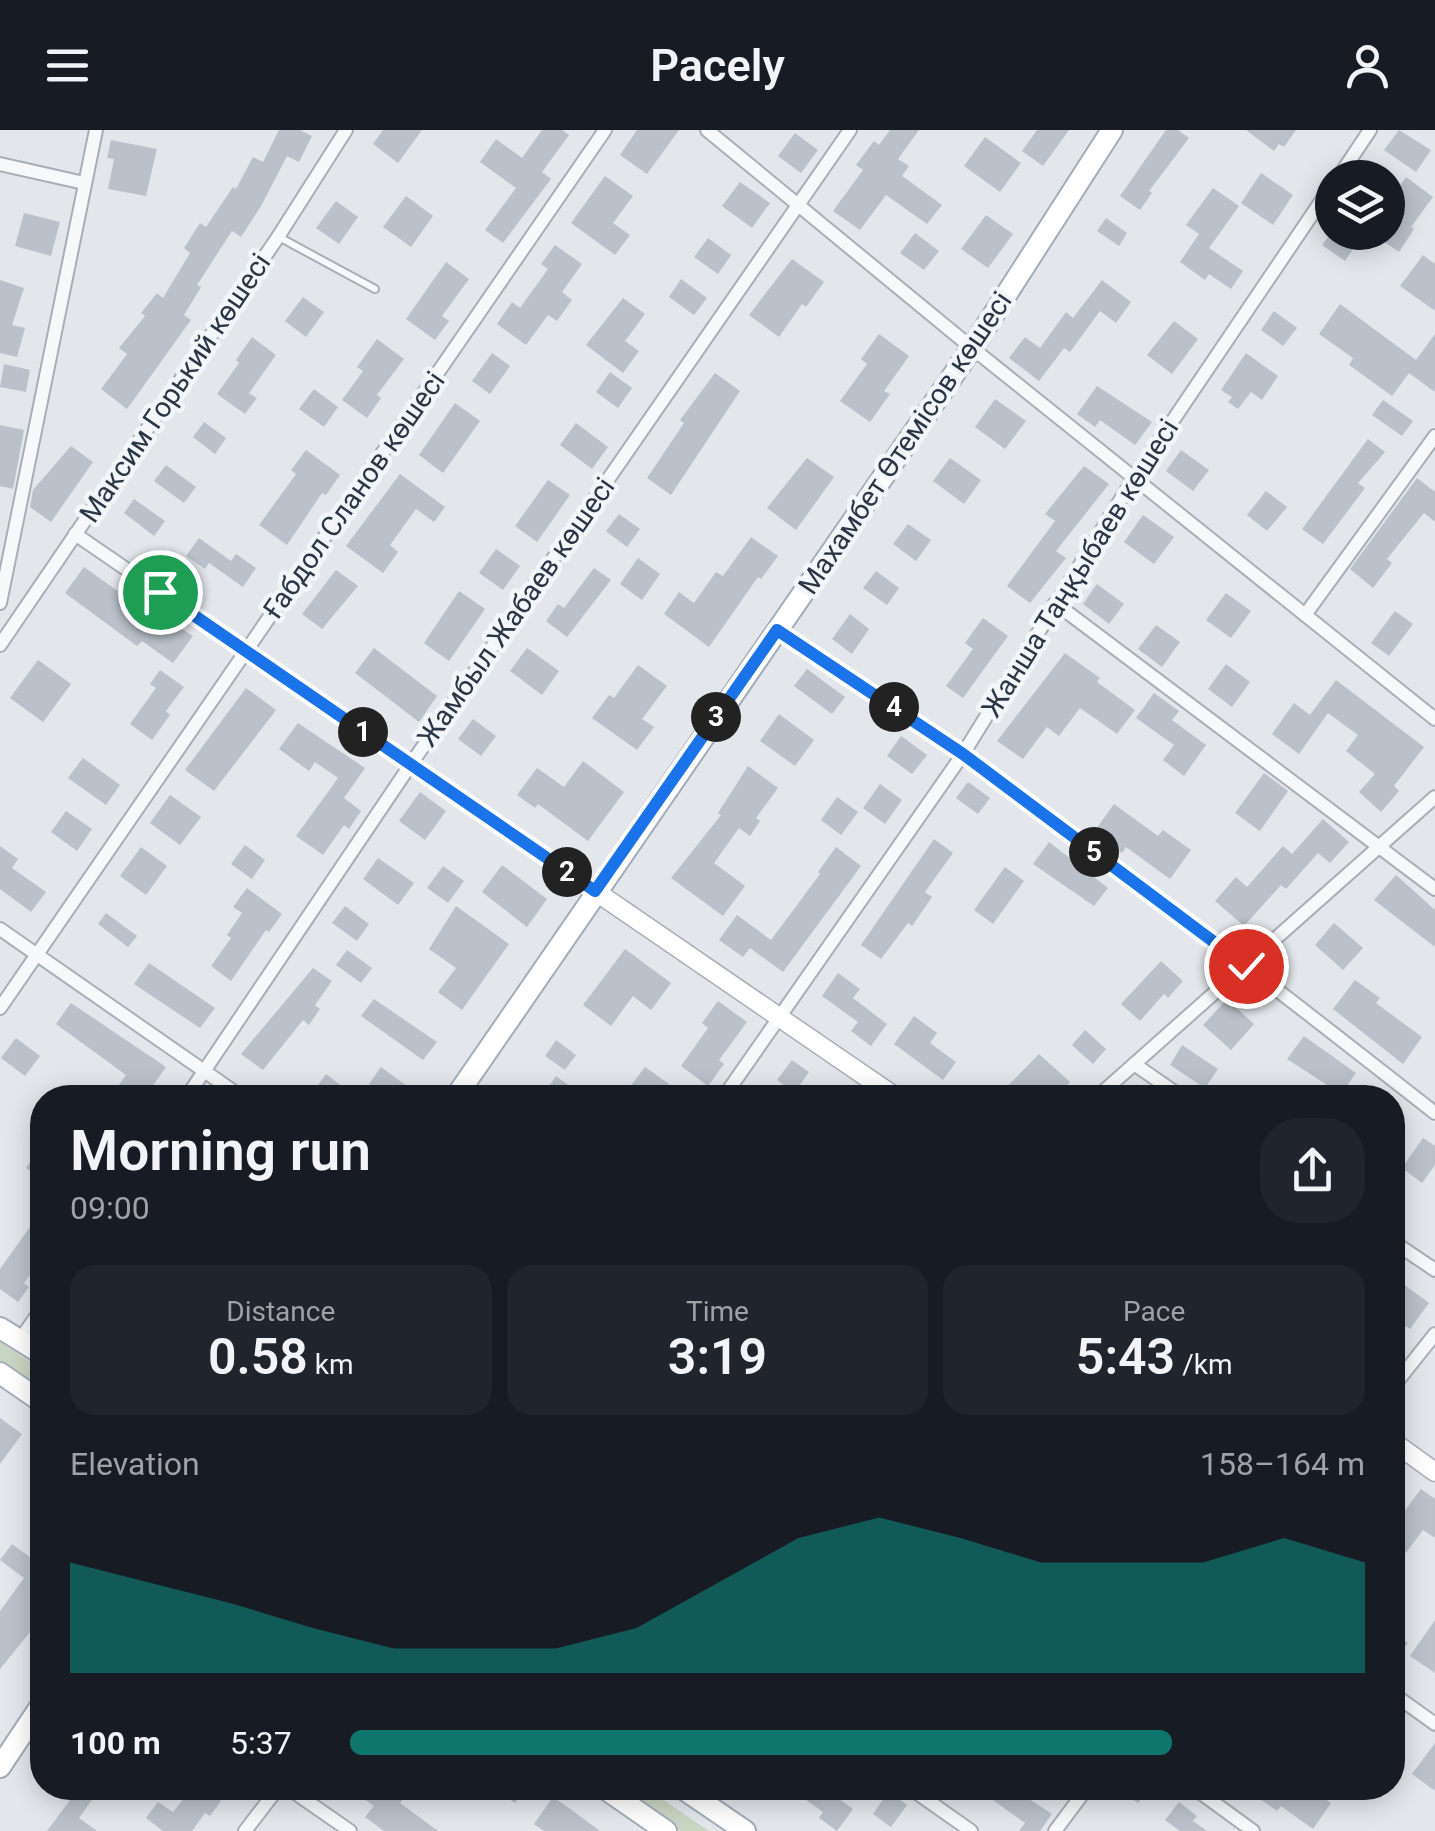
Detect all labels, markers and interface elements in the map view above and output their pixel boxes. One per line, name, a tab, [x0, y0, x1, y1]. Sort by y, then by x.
icon: menu	[40, 38, 95, 93]
icon: person	[1340, 38, 1395, 93]
text: Pacely	[650, 39, 785, 92]
map controls	[1315, 160, 1405, 250]
button: layers	[1315, 160, 1405, 250]
street label: Максим Горький көшесі	[73, 247, 277, 529]
street label: Махамбет Өтемісов көшесі	[791, 286, 1019, 600]
street label: Ғабдол Сланов көшесі	[256, 365, 452, 625]
street label: Жанша Таңқыбаев көшесі	[975, 413, 1185, 723]
street label: Жамбыл Жабаев көшесі	[410, 471, 622, 753]
pin	[118, 550, 203, 635]
icon: arrive	[133, 565, 188, 620]
pin: 4	[869, 682, 919, 732]
text: 4	[886, 690, 902, 723]
pin: 3	[691, 692, 741, 742]
text: 3	[708, 700, 724, 733]
pin: 1	[338, 707, 388, 757]
text: 1	[355, 715, 371, 748]
pin: 5	[1069, 827, 1119, 877]
text: 5	[1086, 835, 1102, 868]
pin: 2	[542, 847, 592, 897]
text: 2	[559, 855, 575, 888]
pin	[1204, 924, 1289, 1009]
icon: check	[1219, 939, 1274, 994]
button: share	[1260, 1118, 1365, 1223]
text: Morning run	[70, 1119, 371, 1183]
text: 09:00	[70, 1189, 150, 1227]
text: Distance	[226, 1295, 335, 1328]
text: Time	[686, 1295, 749, 1328]
text: Pace	[1123, 1295, 1185, 1328]
text: 0.58	[208, 1328, 308, 1386]
text: 3:19	[668, 1328, 767, 1386]
text: 5:43	[1076, 1328, 1175, 1386]
text: km	[308, 1348, 354, 1381]
text: /km	[1175, 1348, 1232, 1381]
text: Elevation	[70, 1445, 200, 1483]
text: 158–164 m	[1200, 1445, 1365, 1483]
text: 100 m	[70, 1724, 161, 1762]
text: 5:37	[230, 1724, 292, 1762]

